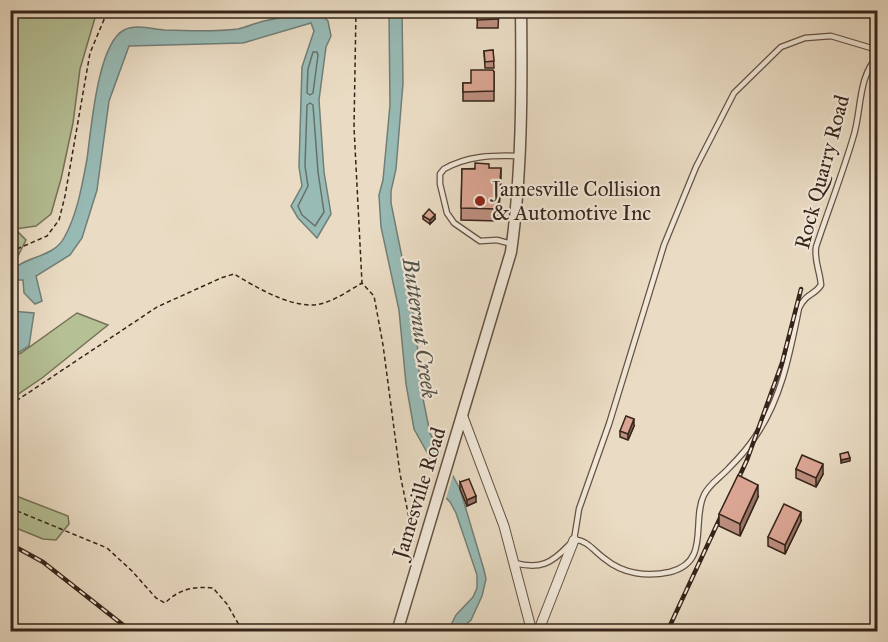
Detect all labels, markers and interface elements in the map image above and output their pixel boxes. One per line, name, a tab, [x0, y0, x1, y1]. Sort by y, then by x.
street label: Rock Quarry Road	[789, 92, 855, 252]
place label: Jamesville Collision & Automotive Inc	[490, 176, 661, 226]
marker: Jamesville Collision & Automotive Inc	[473, 194, 487, 208]
water label: Butternut Creek	[397, 255, 443, 400]
street label: Jamesville Road	[386, 424, 451, 564]

